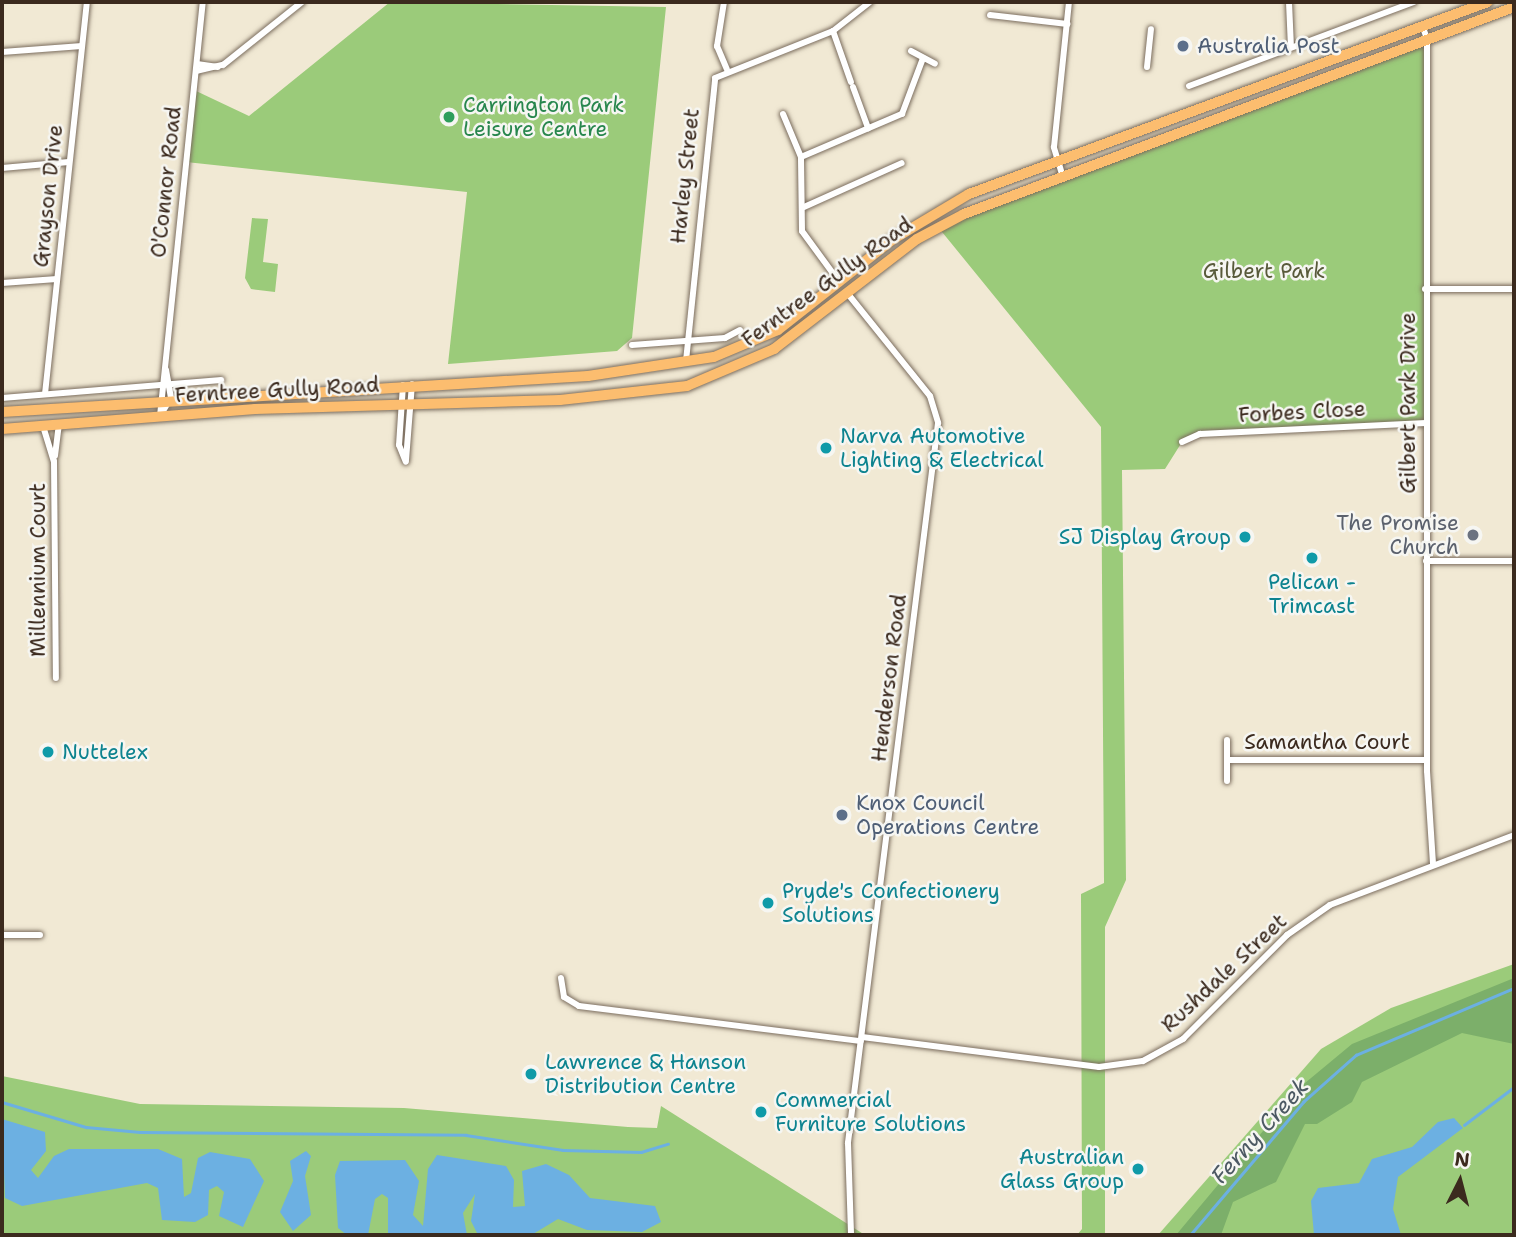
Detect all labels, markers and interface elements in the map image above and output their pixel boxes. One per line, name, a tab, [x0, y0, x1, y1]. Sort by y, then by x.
place label: Australia Post	[1197, 33, 1340, 59]
marker: Australia Post	[1175, 38, 1191, 54]
place label: Carrington Park Leisure Centre	[463, 92, 624, 142]
street label: O'Connor Road	[146, 105, 186, 259]
street label: Harley Street	[665, 107, 705, 245]
marker: Carrington Park Leisure Centre	[441, 109, 457, 125]
street label: Grayson Drive	[28, 123, 68, 269]
street label: Ferntree Gully Road	[737, 212, 917, 352]
park label: Gilbert Park	[1203, 258, 1325, 284]
street label: Gilbert Park Drive	[1395, 312, 1421, 494]
street label: Ferntree Gully Road	[174, 372, 380, 408]
street label: Forbes Close	[1238, 396, 1366, 428]
place label: Narva Automotive Lighting & Electrical	[840, 423, 1043, 473]
marker: Narva Automotive Lighting & Electrical	[818, 440, 834, 456]
street label: Millennium Court	[25, 483, 51, 657]
place label: The Promise Church	[1336, 510, 1459, 560]
place label: SJ Display Group	[1059, 524, 1231, 550]
marker: The Promise Church	[1465, 527, 1481, 543]
marker: SJ Display Group	[1237, 529, 1253, 545]
marker: Pelican - Trimcast	[1304, 550, 1320, 566]
place label: Pelican - Trimcast	[1268, 569, 1356, 619]
street label: Henderson Road	[866, 593, 912, 763]
street label: Samantha Court	[1244, 729, 1410, 755]
place label: Nuttelex	[62, 739, 148, 765]
marker: Nuttelex	[40, 744, 56, 760]
place label: Knox Council Operations Centre	[856, 790, 1039, 840]
marker: Knox Council Operations Centre	[834, 807, 850, 823]
place label: Pryde's Confectionery Solutions	[782, 878, 1000, 928]
marker: Pryde's Confectionery Solutions	[760, 895, 776, 911]
street label: Rushdale Street	[1156, 909, 1292, 1037]
place label: Lawrence & Hanson Distribution Centre	[545, 1049, 746, 1099]
marker: Lawrence & Hanson Distribution Centre	[523, 1066, 539, 1082]
water label: Ferny Creek	[1205, 1072, 1315, 1190]
place label: Commercial Furniture Solutions	[775, 1087, 966, 1137]
marker: Commercial Furniture Solutions	[753, 1104, 769, 1120]
place label: Australian Glass Group	[1000, 1144, 1124, 1194]
north arrow	[1425, 1146, 1495, 1216]
text: N	[1453, 1146, 1471, 1173]
marker: Australian Glass Group	[1130, 1161, 1146, 1177]

